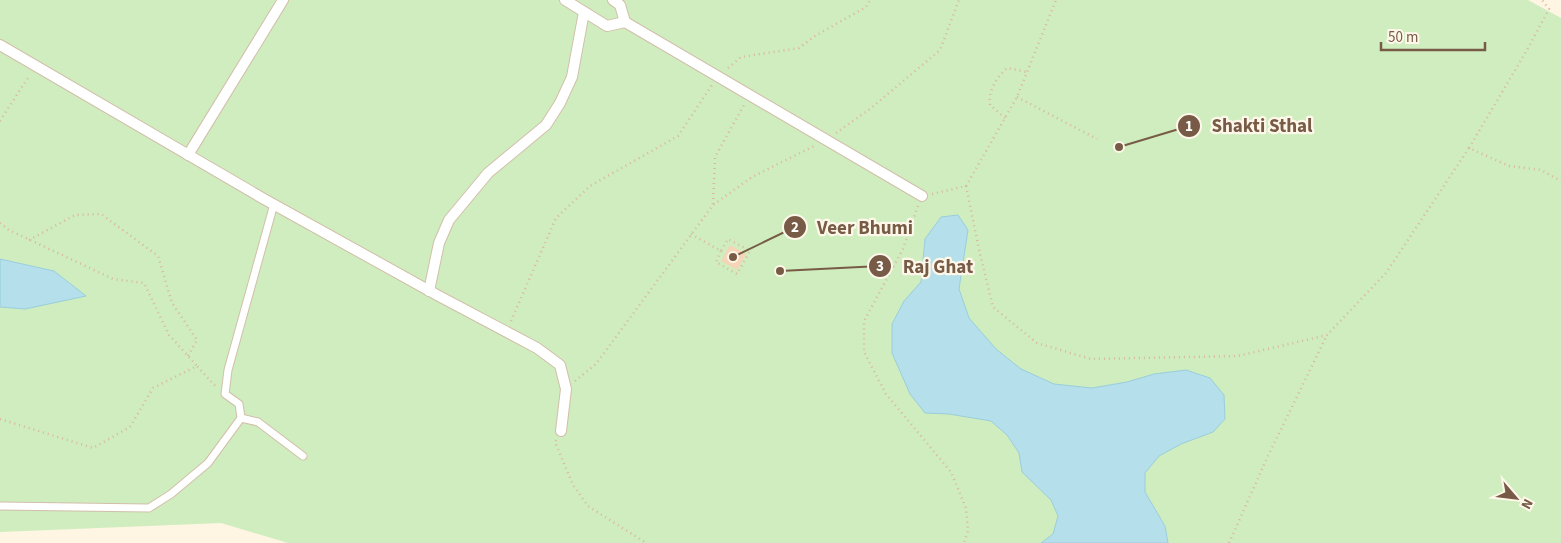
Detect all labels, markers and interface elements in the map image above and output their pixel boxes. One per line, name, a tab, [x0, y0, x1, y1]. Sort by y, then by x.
scale bar	[1381, 20, 1485, 52]
text: 50 m	[1388, 27, 1418, 48]
callout: Shakti Sthal	[1177, 109, 1323, 143]
text: Shakti Sthal	[1211, 113, 1313, 140]
text: 1	[1185, 116, 1193, 137]
callout: Veer Bhumi	[782, 210, 923, 244]
text: Veer Bhumi	[816, 215, 913, 242]
text: 2	[791, 217, 799, 238]
callout: Raj Ghat	[868, 249, 983, 283]
text: Raj Ghat	[903, 254, 973, 281]
text: 3	[876, 256, 884, 277]
north arrow	[1491, 473, 1541, 523]
text: N	[1516, 495, 1538, 512]

